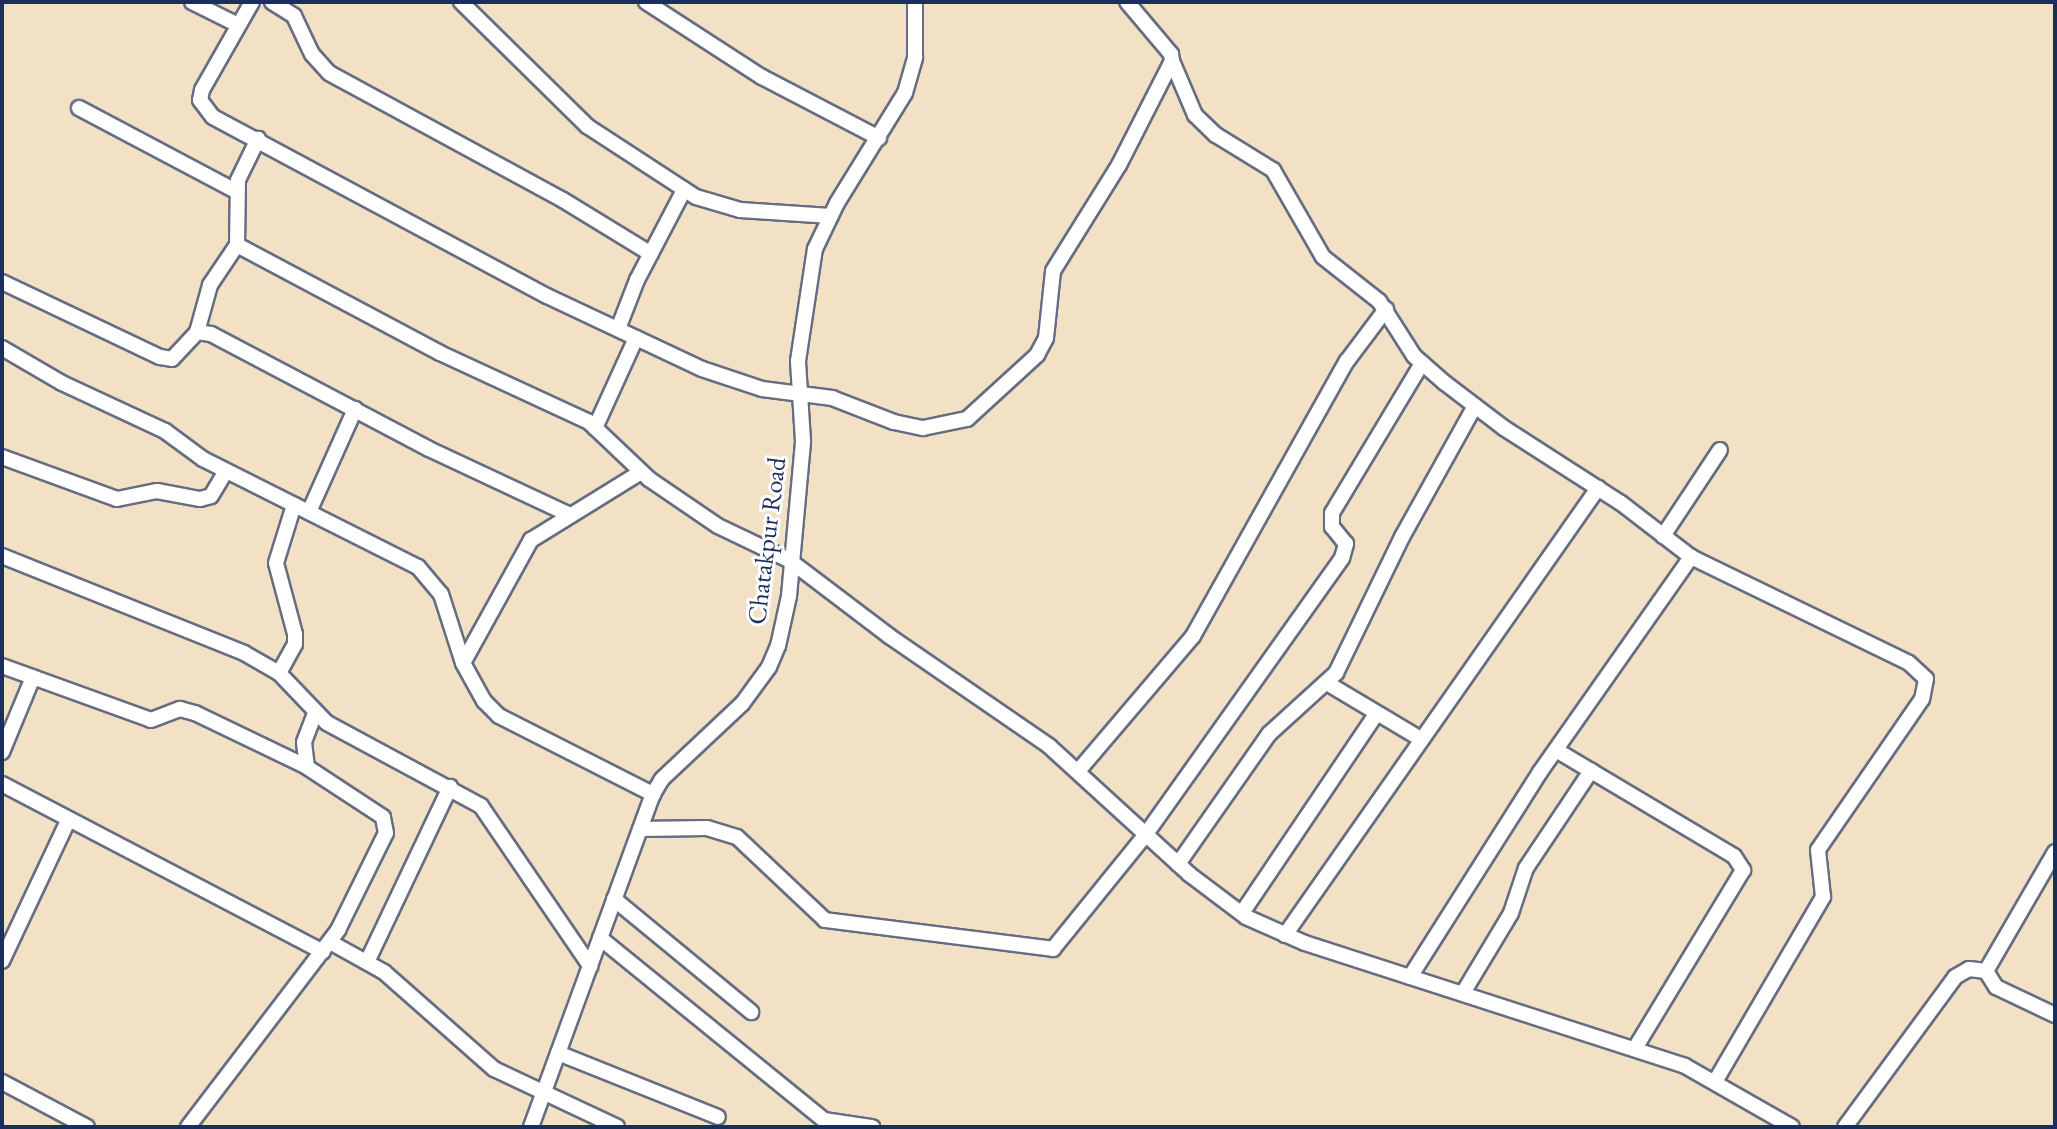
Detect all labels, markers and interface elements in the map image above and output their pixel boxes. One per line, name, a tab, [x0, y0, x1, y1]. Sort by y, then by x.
street label: Chatakpur Road	[741, 455, 793, 627]

